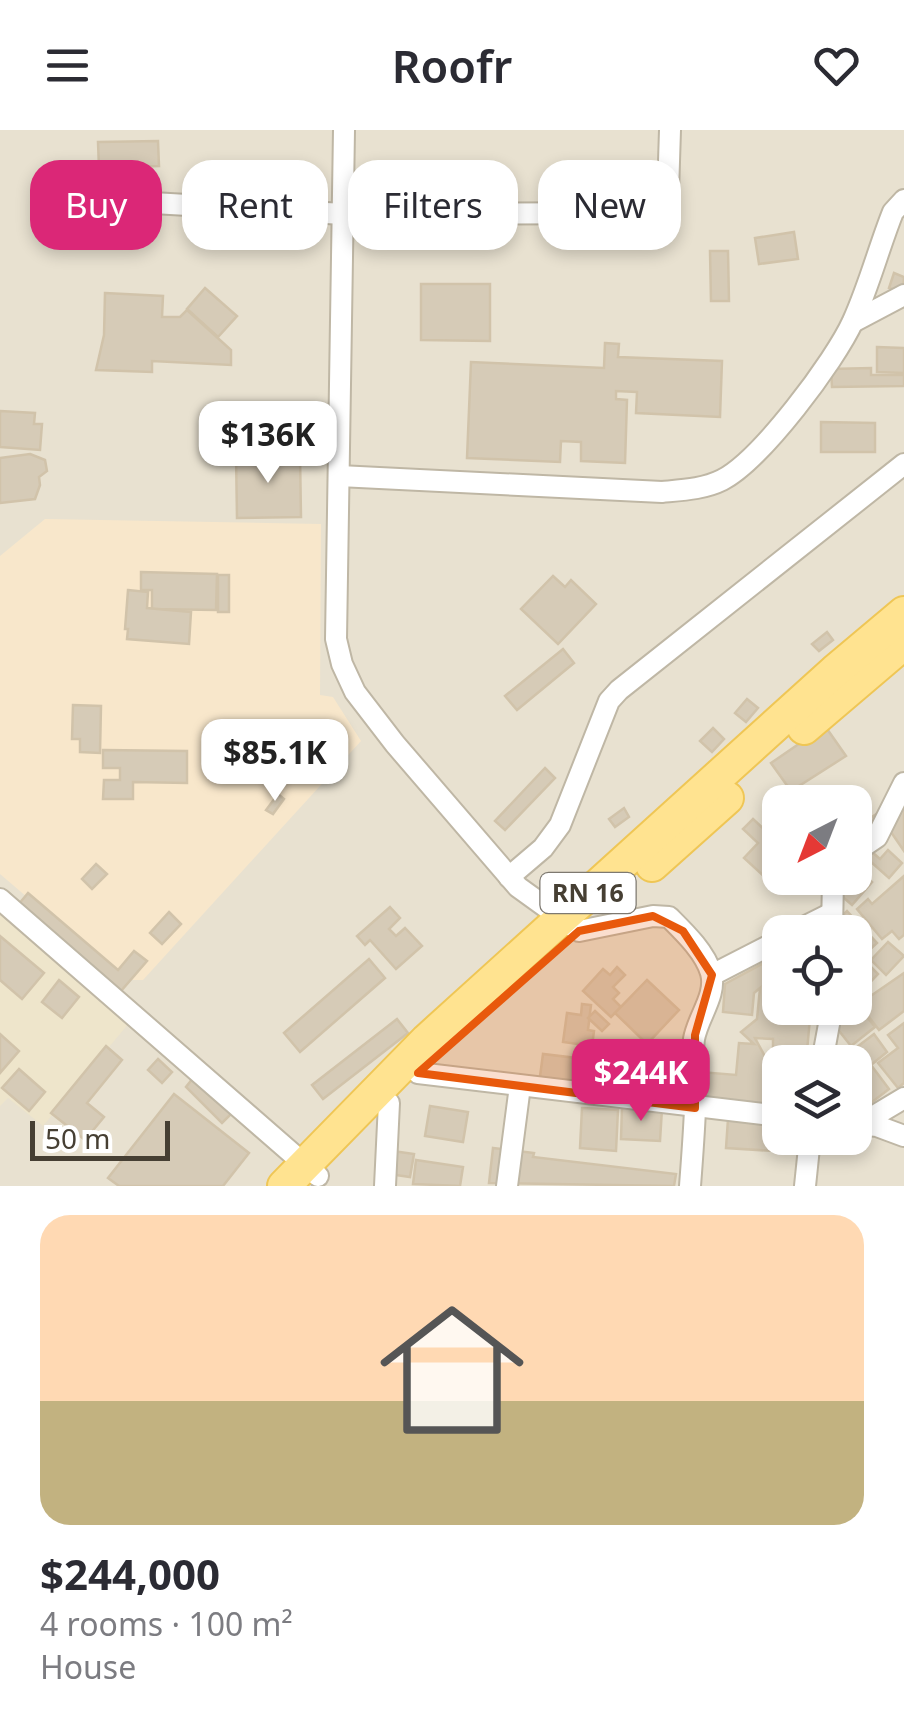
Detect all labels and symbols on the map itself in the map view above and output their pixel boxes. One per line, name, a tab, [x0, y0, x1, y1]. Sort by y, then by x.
pin: $136K	[198, 401, 338, 486]
pin: $85.1K	[194, 719, 356, 804]
north arrow	[762, 785, 872, 895]
road number: RN 16	[540, 873, 636, 913]
pin: $244K	[571, 1039, 711, 1124]
scale bar	[30, 1116, 170, 1160]

